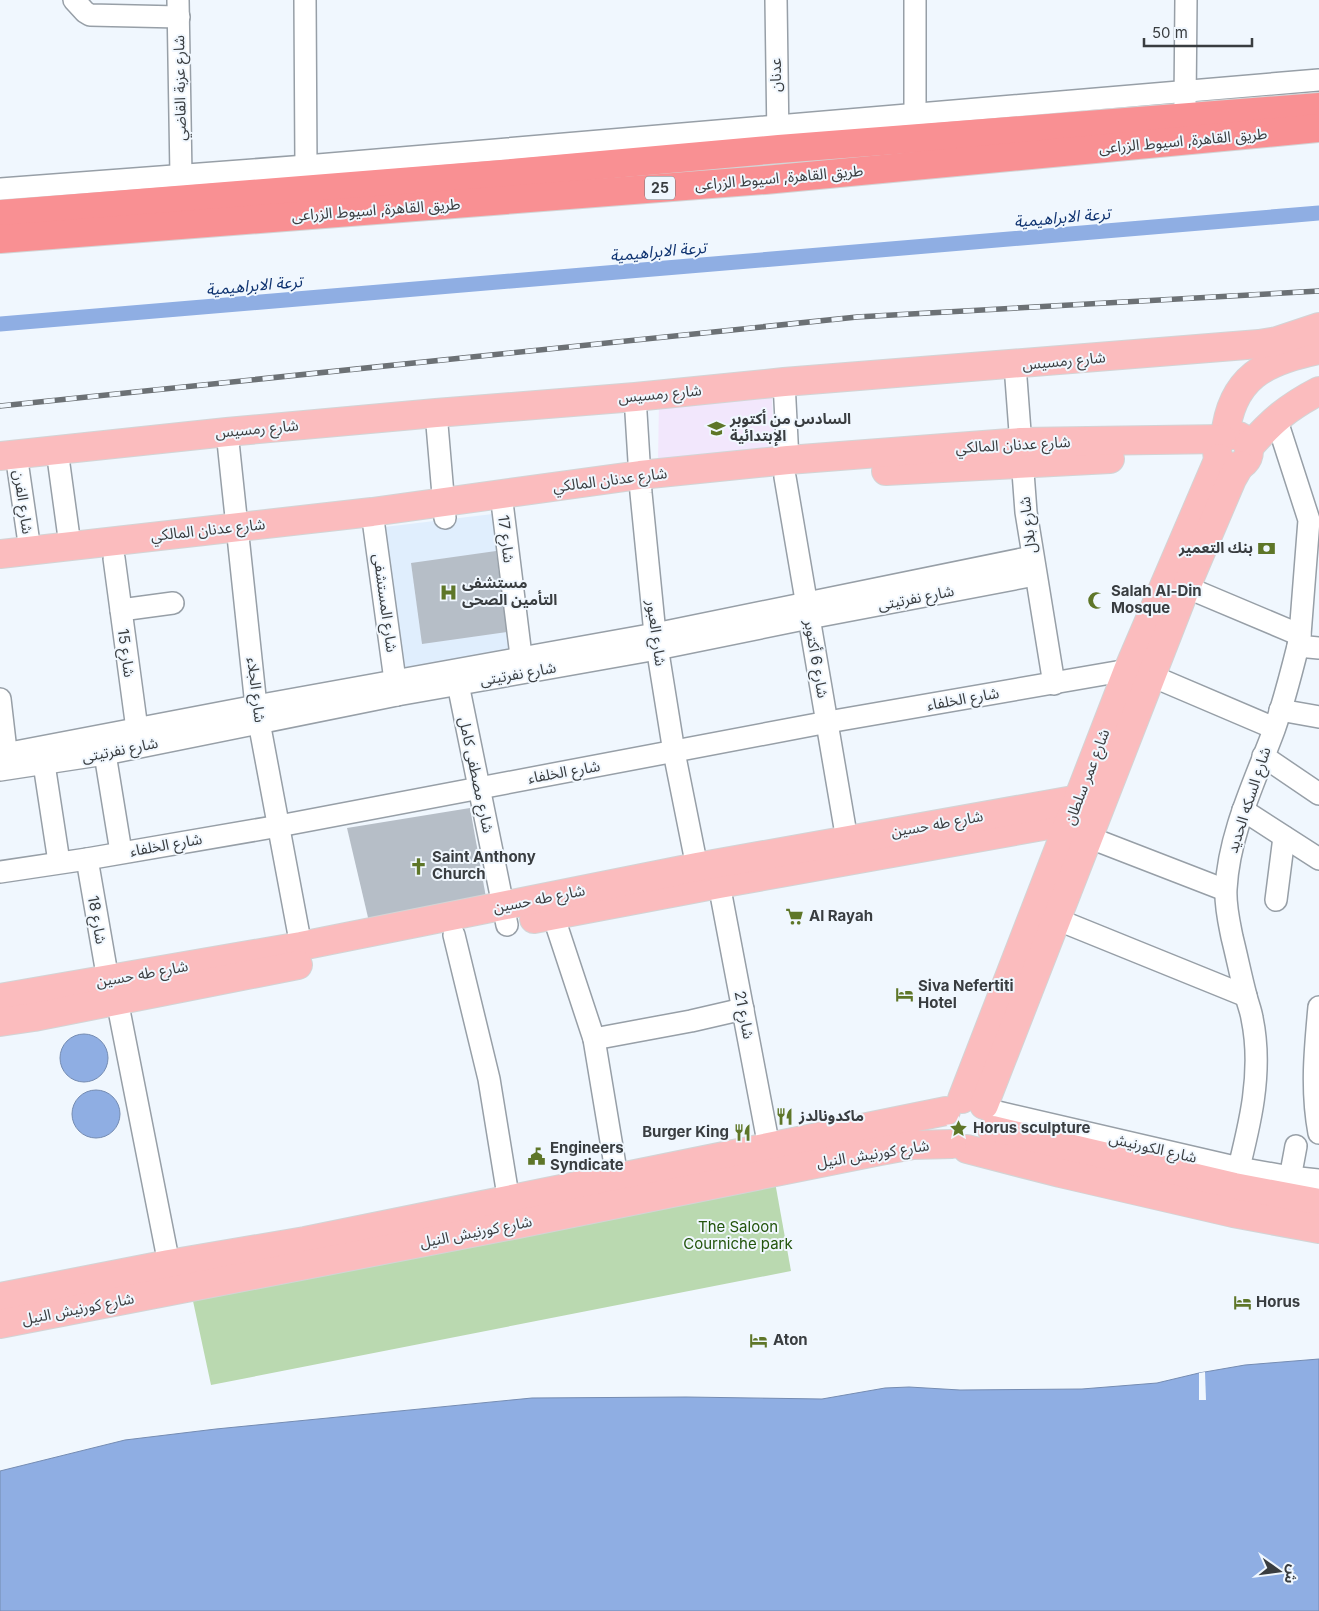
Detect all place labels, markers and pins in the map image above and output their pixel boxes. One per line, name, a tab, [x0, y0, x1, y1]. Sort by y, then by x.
place label: السادس من أكتوبر الإبتدائية	[729, 409, 851, 446]
school or university icon: السادس من أكتوبر الإبتدائية	[706, 418, 726, 438]
place label: بنك التعمير	[1178, 538, 1253, 557]
bank icon: بنك التعمير	[1257, 538, 1277, 558]
place label: مستشفى التأمين الصحى	[462, 573, 557, 609]
place label: Salah Al-Din Mosque	[1111, 581, 1202, 617]
hospital icon: مستشفى التأمين الصحى	[438, 582, 458, 602]
mosque icon: Salah Al-Din Mosque	[1087, 590, 1107, 610]
place label: Saint Anthony Church	[432, 847, 536, 883]
church icon: Saint Anthony Church	[408, 856, 428, 876]
supermarket icon: Al Rayah	[785, 906, 805, 926]
place label: Al Rayah	[809, 906, 873, 925]
place label: Siva Nefertiti Hotel	[918, 976, 1013, 1012]
hotel icon: Siva Nefertiti Hotel	[894, 985, 914, 1005]
restaurant icon: ماكدونالدز	[775, 1106, 795, 1126]
place label: ماكدونالدز	[798, 1106, 864, 1125]
place icon: Horus sculpture	[949, 1118, 969, 1138]
place label: Horus sculpture	[973, 1118, 1090, 1137]
place label: Burger King	[642, 1122, 729, 1141]
restaurant icon: Burger King	[733, 1122, 753, 1142]
place label: Engineers Syndicate	[550, 1138, 624, 1174]
public building icon: Engineers Syndicate	[526, 1147, 546, 1167]
hotel icon: Horus	[1232, 1292, 1252, 1312]
place label: Horus	[1256, 1292, 1300, 1311]
hotel icon: Aton	[749, 1330, 769, 1350]
place label: Aton	[773, 1330, 808, 1349]

